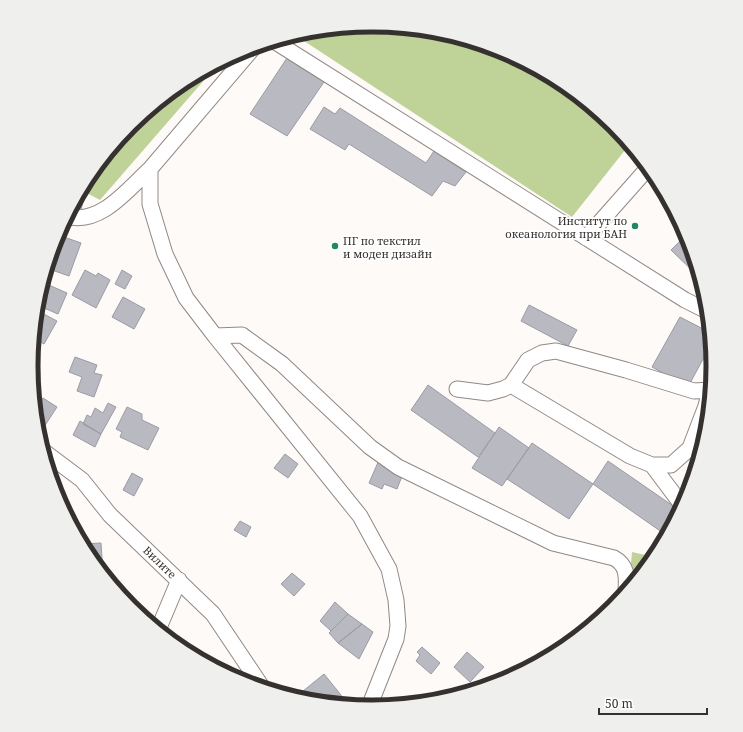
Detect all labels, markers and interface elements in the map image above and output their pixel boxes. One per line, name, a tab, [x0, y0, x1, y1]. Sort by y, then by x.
place label: Институт по океанология при БАН	[505, 213, 627, 241]
marker: Институт по океанология при БАН	[630, 221, 640, 231]
place label: ПГ по текстил и моден дизайн	[343, 233, 432, 261]
marker: ПГ по текстил и моден дизайн	[330, 241, 340, 251]
street label: Вилите	[140, 543, 180, 582]
scale bar	[599, 690, 707, 716]
text: 50 m	[605, 695, 633, 712]

